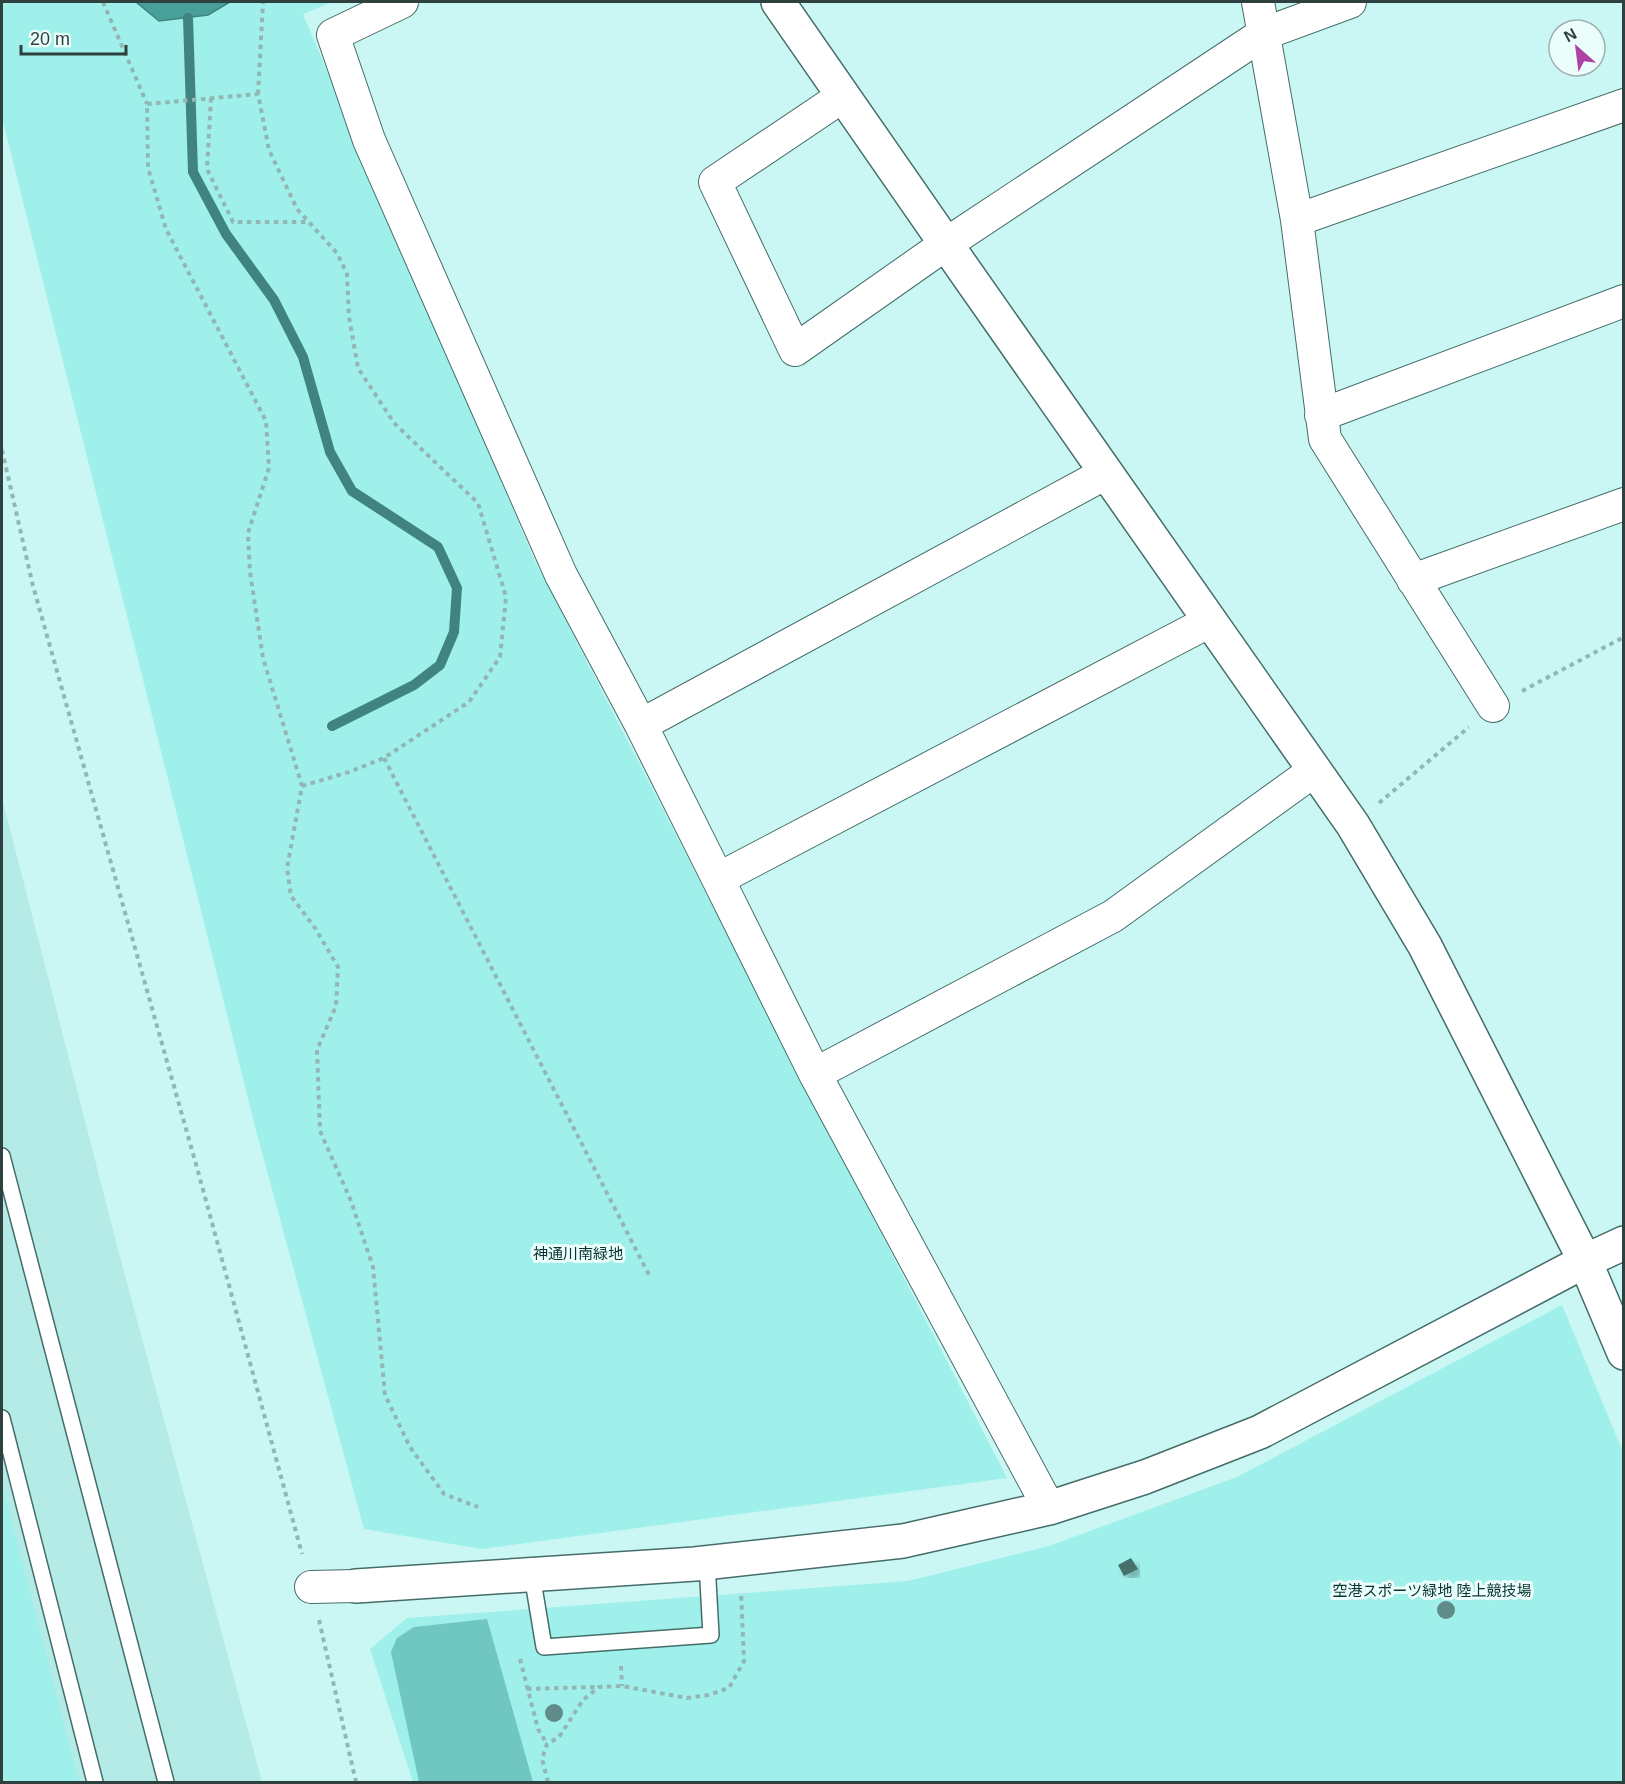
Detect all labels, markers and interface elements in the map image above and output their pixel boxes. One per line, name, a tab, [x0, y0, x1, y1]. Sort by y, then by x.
scale bar	[21, 18, 126, 56]
north arrow	[1547, 18, 1607, 78]
text: N	[1561, 25, 1579, 45]
text: 20 m	[30, 29, 70, 49]
park label: 神通川南緑地	[533, 1245, 623, 1262]
park label: 空港スポーツ緑地 陸上競技場	[1333, 1582, 1531, 1599]

